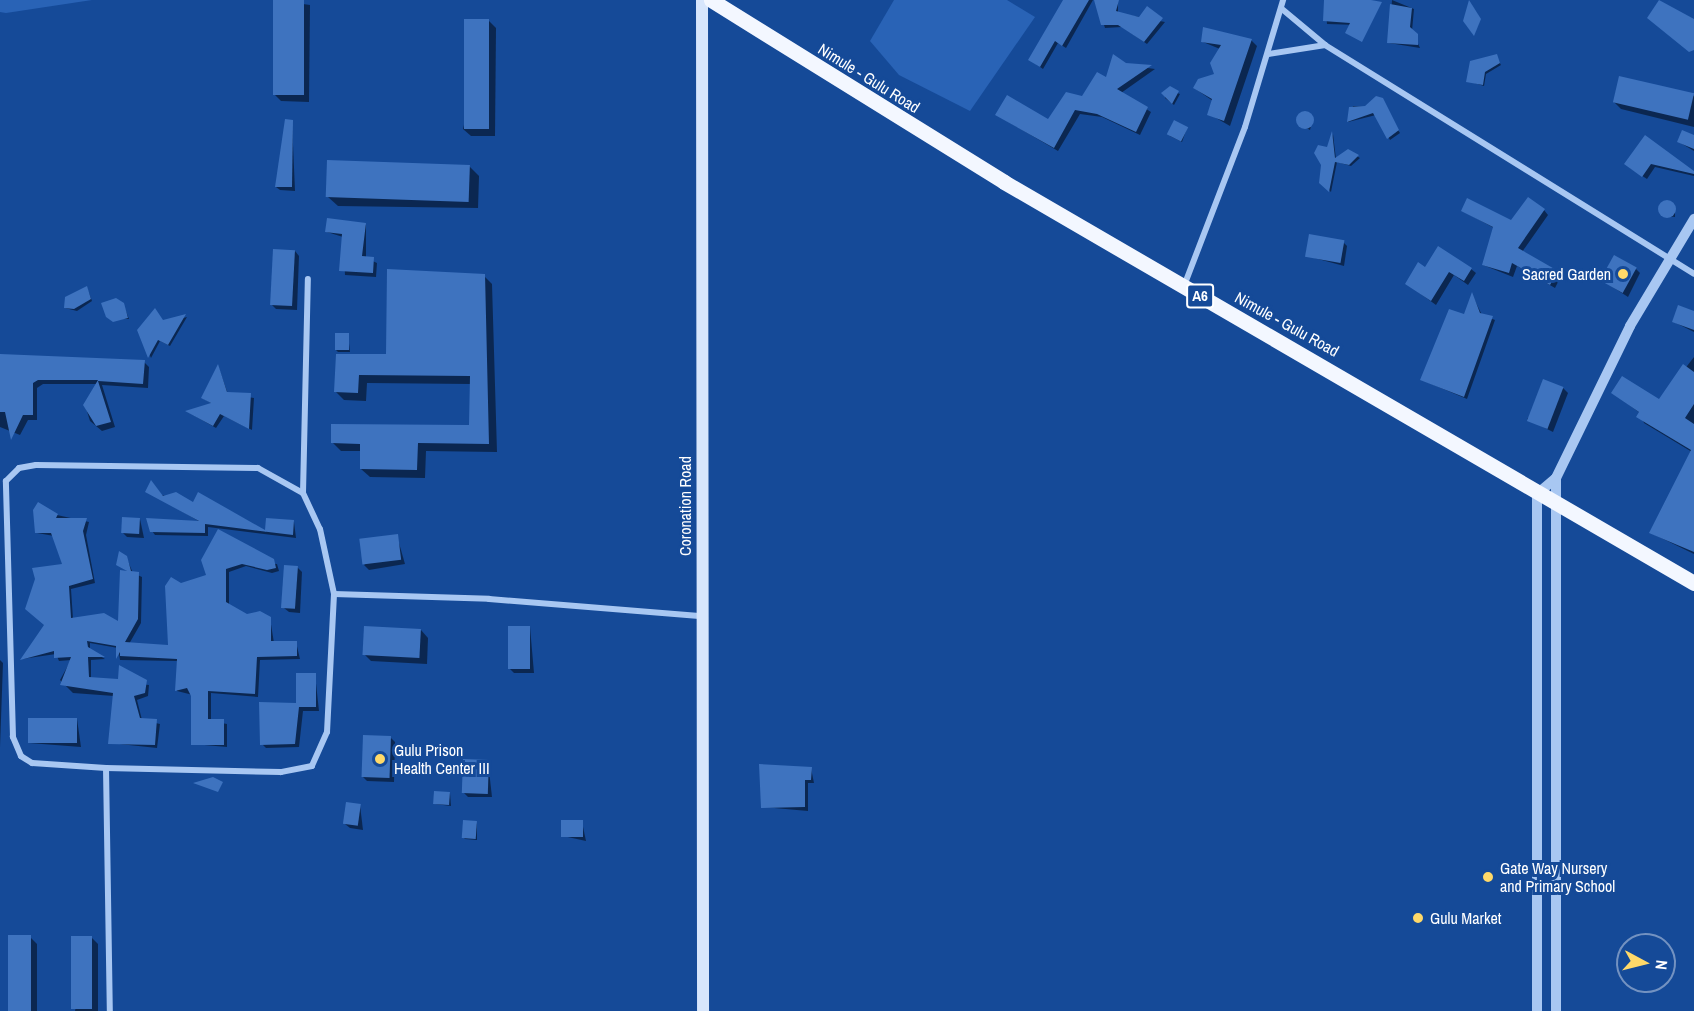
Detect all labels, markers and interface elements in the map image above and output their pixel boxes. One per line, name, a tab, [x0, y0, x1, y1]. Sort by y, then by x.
street label: Nimule - Gulu Road	[815, 39, 923, 117]
place label: Sacred Garden	[1522, 264, 1611, 284]
marker: Sacred Garden	[1616, 267, 1630, 281]
road number: A6	[1185, 284, 1215, 308]
street label: Nimule - Gulu Road	[1232, 288, 1342, 360]
street label: Coronation Road	[675, 456, 695, 556]
place label: Gulu Prison Health Center III	[394, 740, 490, 778]
marker: Gulu Prison Health Center III	[371, 750, 389, 768]
place label: Gate Way Nursery and Primary School	[1500, 858, 1615, 896]
marker: Gate Way Nursery and Primary School	[1481, 870, 1495, 884]
place label: Gulu Market	[1430, 908, 1501, 928]
marker: Gulu Market	[1411, 911, 1425, 925]
north arrow	[1616, 933, 1676, 993]
text: N	[1650, 959, 1673, 971]

